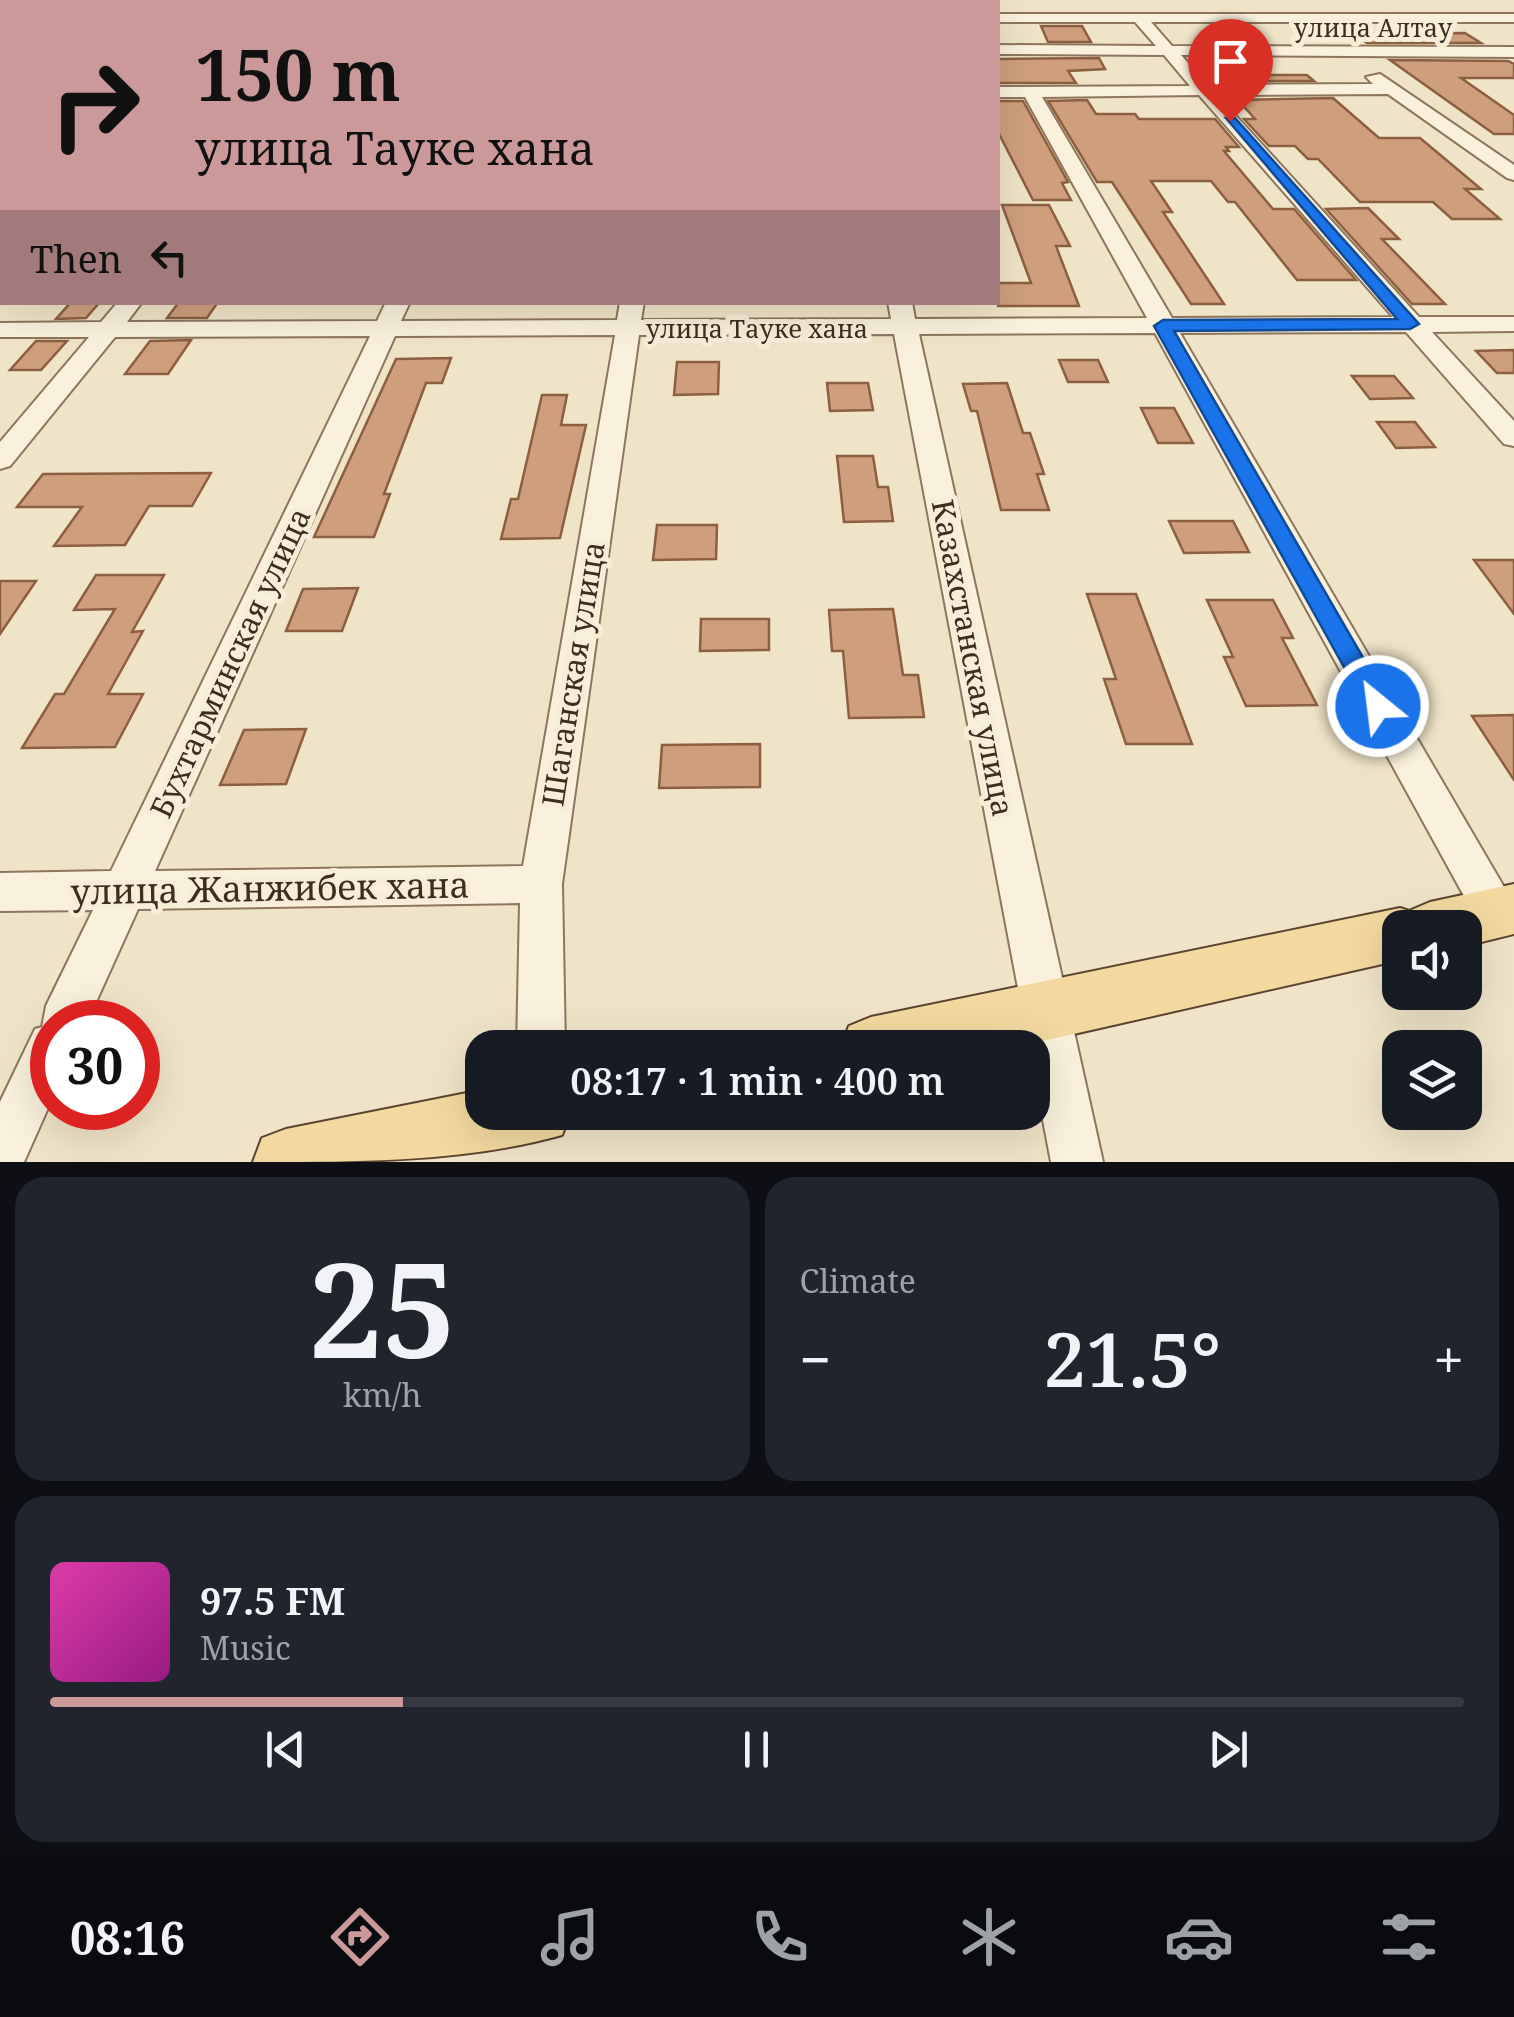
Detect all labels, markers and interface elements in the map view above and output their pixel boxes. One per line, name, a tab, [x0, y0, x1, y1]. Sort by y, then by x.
street label: улица Алтау	[1294, 10, 1453, 44]
pin	[1188, 19, 1273, 122]
text: 150 m	[195, 26, 401, 122]
icon: arrive	[1203, 34, 1258, 89]
icon: right	[30, 40, 160, 170]
text: улица Тауке хана	[195, 117, 595, 178]
icon: left	[142, 230, 197, 285]
text: Then	[30, 232, 122, 284]
street label: улица Тауке хана	[646, 311, 868, 345]
street label: Казахстанская улица	[923, 496, 1024, 820]
street label: Бухтарминская улица	[140, 501, 320, 824]
street label: Шаганская улица	[531, 538, 614, 809]
position arrow	[1326, 654, 1430, 758]
street label: улица Жанжибек хана	[70, 861, 470, 914]
map controls	[1382, 910, 1482, 1130]
button: sound	[1382, 910, 1482, 1010]
speed limit sign: 30	[30, 1000, 160, 1130]
button: layers	[1382, 1030, 1482, 1130]
text: 08:17 · 1 min · 400 m	[570, 1054, 945, 1106]
text: 25	[309, 1219, 456, 1396]
text: Climate	[800, 1259, 916, 1302]
text: 21.5°	[1044, 1307, 1221, 1409]
text: −	[800, 1321, 831, 1396]
text: +	[1433, 1321, 1464, 1396]
text: km/h	[343, 1373, 422, 1416]
text: 97.5 FM	[200, 1574, 345, 1626]
text: Music	[200, 1626, 291, 1669]
icon: previous	[258, 1722, 313, 1777]
icon: pause	[729, 1722, 784, 1777]
icon: next	[1201, 1722, 1256, 1777]
icon: directions	[325, 1902, 395, 1972]
icon: music	[535, 1902, 605, 1972]
icon: phone	[745, 1902, 815, 1972]
icon: climate	[954, 1902, 1024, 1972]
icon: car	[1164, 1902, 1234, 1972]
icon: filters	[1374, 1902, 1444, 1972]
text: 08:16	[70, 1907, 185, 1968]

